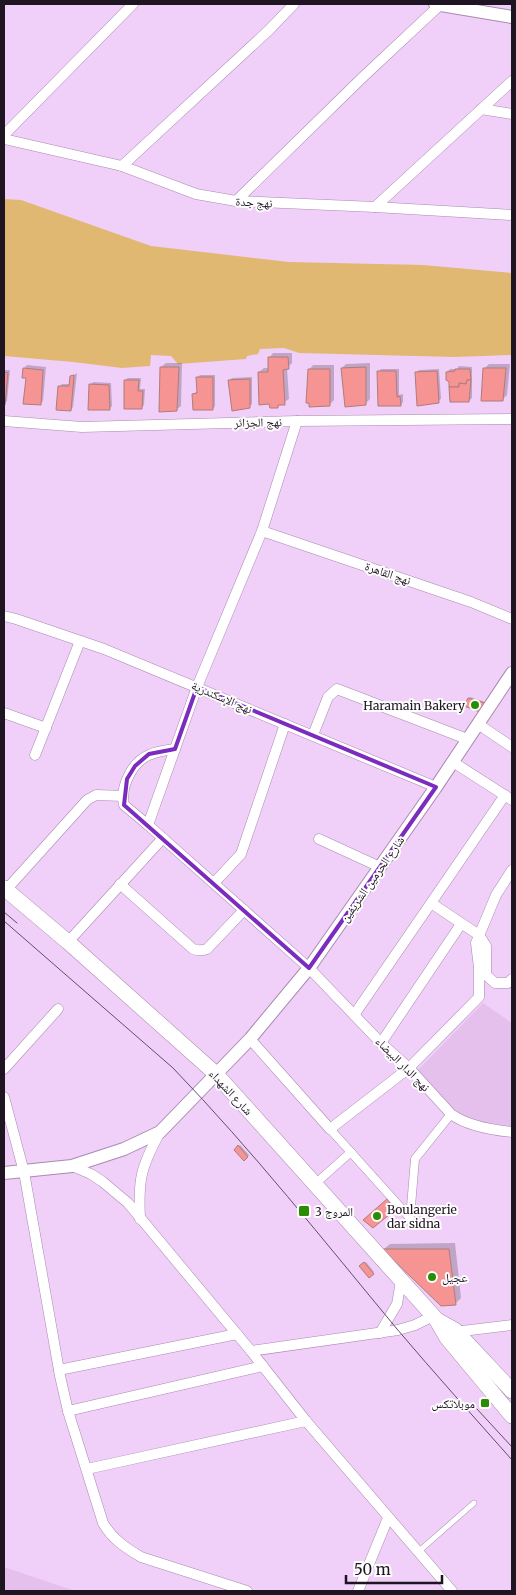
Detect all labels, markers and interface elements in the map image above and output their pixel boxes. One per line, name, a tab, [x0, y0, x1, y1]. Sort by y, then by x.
street label: نهج جدة	[235, 194, 273, 211]
street label: نهج الجزائر	[233, 414, 282, 430]
street label: نهج القاهرة	[363, 558, 413, 588]
street label: نهج الإسكندرية	[189, 677, 255, 717]
place label: Haramain Bakery	[363, 698, 465, 713]
marker: Haramain Bakery	[469, 699, 481, 711]
street label: شارع الحرمين الشريفين	[337, 833, 408, 926]
street label: نهج الدار البيضاء	[372, 1034, 433, 1095]
street label: شارع الشهداء	[205, 1066, 256, 1119]
place label: Boulangerie dar sidna	[387, 1202, 457, 1231]
marker: المروج 3	[297, 1204, 311, 1218]
place label: المروج 3	[315, 1204, 353, 1219]
marker: Boulangerie dar sidna	[371, 1210, 383, 1222]
place label: عجيل	[442, 1270, 467, 1285]
marker: عجيل	[426, 1271, 438, 1283]
place label: موبلاتكس	[431, 1396, 475, 1411]
marker: موبلاتكس	[479, 1397, 491, 1409]
scale bar	[346, 1552, 442, 1584]
text: 50 m	[354, 1560, 391, 1579]

